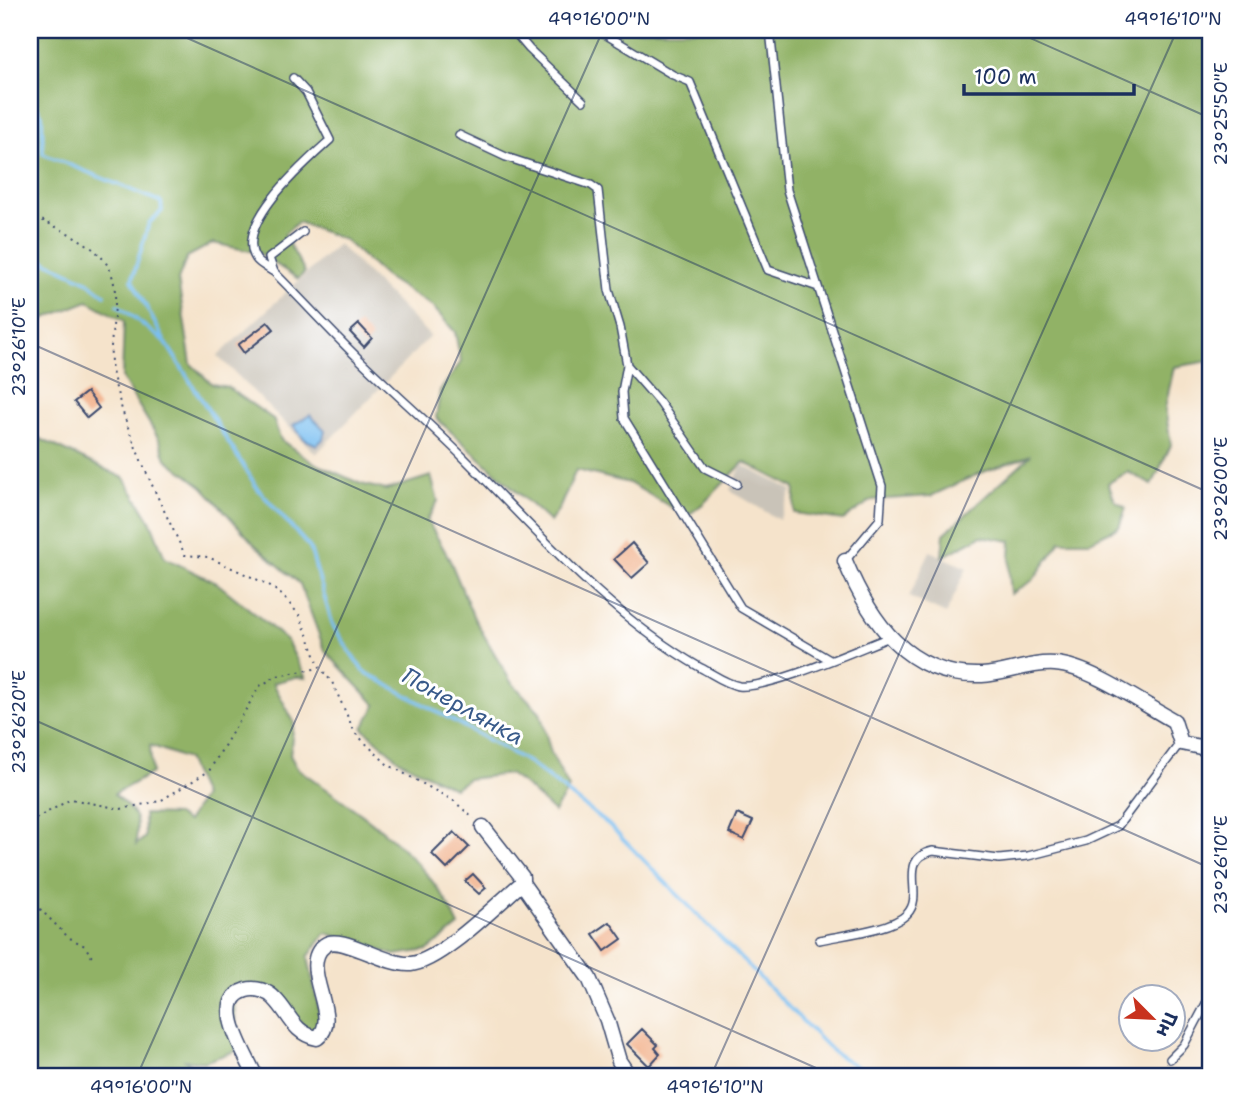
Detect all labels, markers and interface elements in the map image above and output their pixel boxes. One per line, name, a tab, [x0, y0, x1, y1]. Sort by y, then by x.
text: 49°16'00"N	[548, 7, 650, 31]
text: 49°16'10"N	[1124, 7, 1222, 31]
scale bar	[964, 52, 1133, 96]
text: 23°25'50"E	[1209, 62, 1233, 166]
text: 100 m	[974, 63, 1037, 91]
text: 23°26'10"E	[7, 297, 31, 397]
text: 23°26'00"E	[1209, 437, 1233, 541]
water label: Понерлянка	[397, 660, 529, 752]
text: 23°26'20"E	[7, 670, 31, 774]
text: 23°26'10"E	[1209, 815, 1233, 915]
north arrow	[1118, 984, 1188, 1054]
text: Пн	[1151, 1008, 1184, 1041]
text: 49°16'00"N	[90, 1075, 192, 1099]
text: 49°16'10"N	[666, 1075, 764, 1099]

